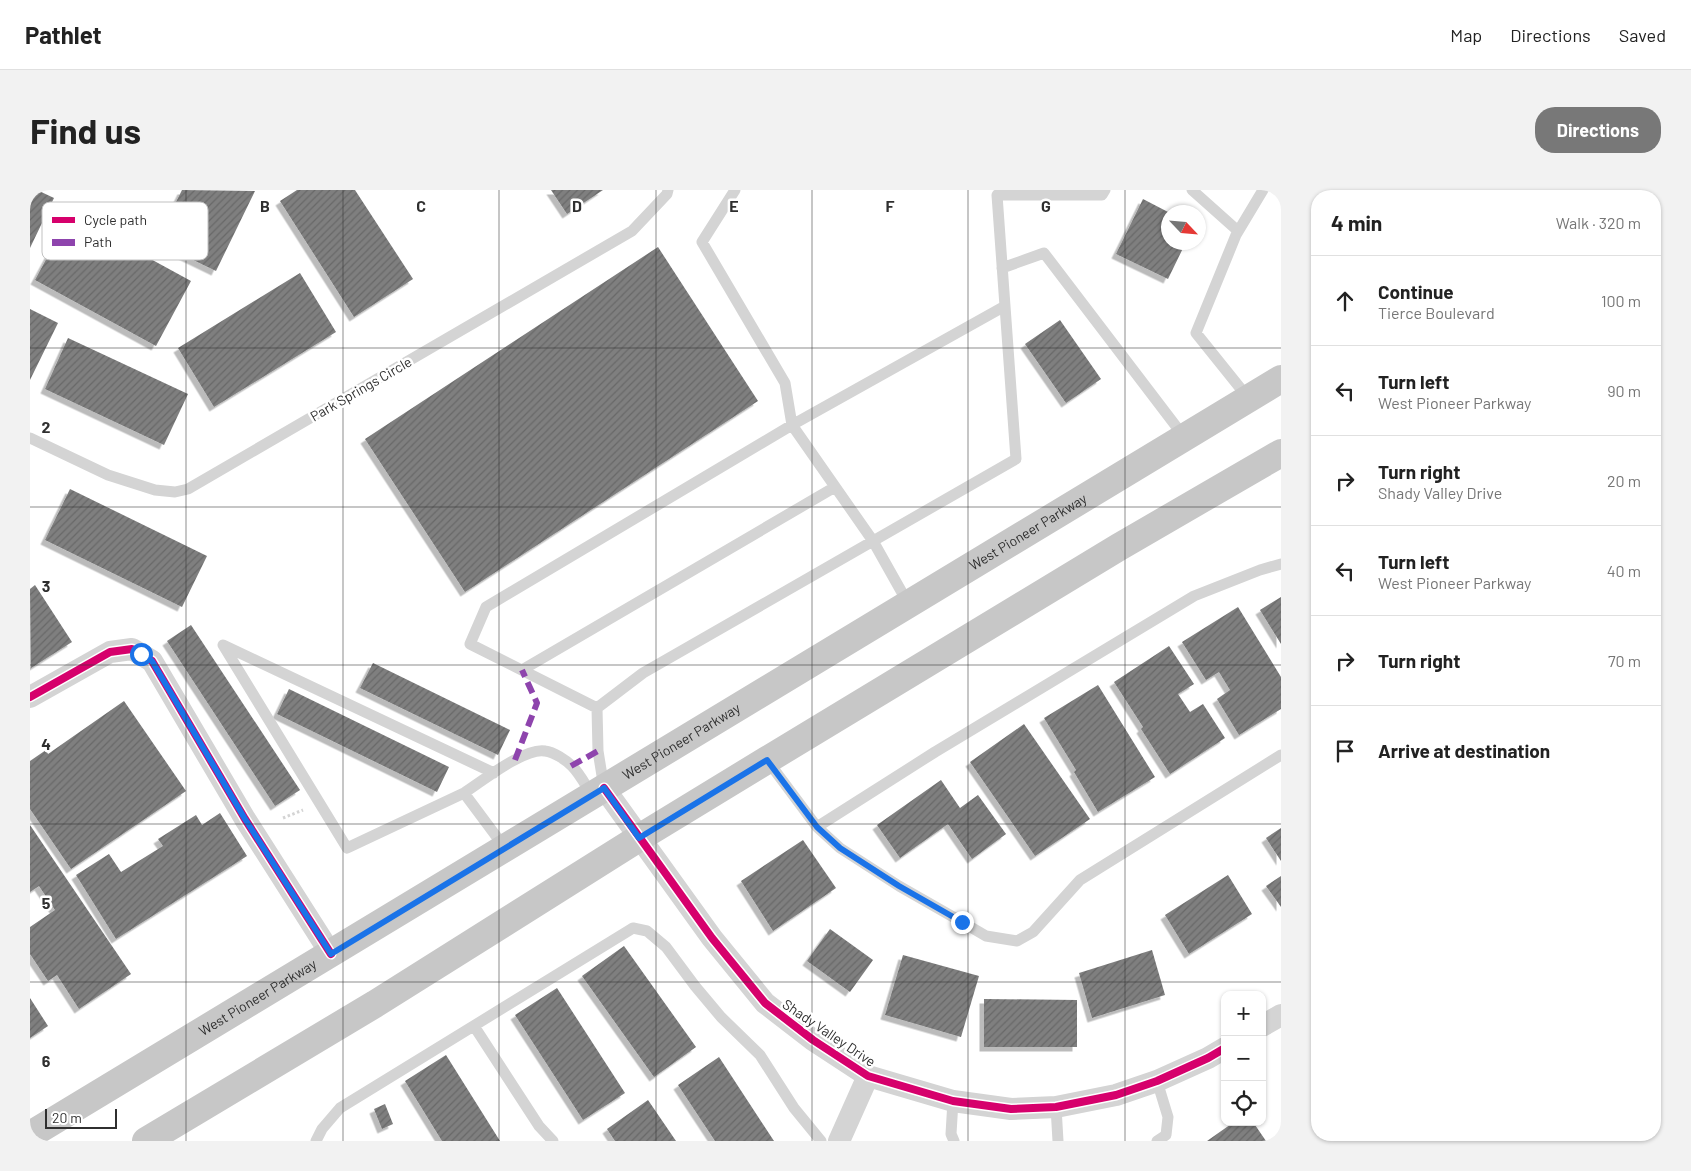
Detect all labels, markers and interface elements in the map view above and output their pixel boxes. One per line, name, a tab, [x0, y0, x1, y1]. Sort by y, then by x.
text: Pathlet	[25, 20, 102, 49]
text: Map	[1450, 24, 1482, 46]
text: Directions	[1510, 24, 1591, 46]
text: Saved	[1619, 24, 1666, 46]
button: Directions	[1535, 107, 1661, 153]
text: Find us	[30, 109, 141, 151]
text: B	[260, 196, 270, 215]
text: C	[416, 196, 426, 215]
text: D	[572, 196, 582, 215]
text: E	[729, 196, 739, 215]
text: F	[886, 196, 895, 215]
text: G	[1041, 196, 1051, 215]
legend	[42, 202, 208, 260]
north arrow	[1161, 205, 1206, 250]
text: 4 min	[1331, 210, 1382, 235]
text: Cycle path	[84, 211, 147, 228]
text: Walk · 320 m	[1556, 213, 1641, 232]
text: Path	[84, 233, 112, 250]
text: Continue	[1378, 280, 1454, 303]
icon: ahead	[1331, 287, 1359, 315]
text: 100 m	[1601, 291, 1641, 310]
text: Tierce Boulevard	[1378, 303, 1495, 322]
street label: Park Springs Circle	[307, 353, 415, 425]
text: Turn left	[1378, 370, 1449, 393]
icon: left	[1331, 377, 1359, 405]
text: 90 m	[1607, 381, 1641, 400]
text: West Pioneer Parkway	[1378, 393, 1531, 412]
text: 2	[42, 417, 51, 436]
text: Turn right	[1378, 460, 1460, 483]
icon: right	[1331, 467, 1359, 495]
text: 20 m	[1607, 471, 1641, 490]
text: Shady Valley Drive	[1378, 483, 1502, 502]
street label: West Pioneer Parkway	[966, 489, 1090, 574]
text: Turn left	[1378, 550, 1449, 573]
icon: left	[1331, 557, 1359, 585]
text: 40 m	[1607, 561, 1641, 580]
text: West Pioneer Parkway	[1378, 573, 1531, 592]
text: 3	[42, 576, 50, 595]
route start	[130, 643, 153, 666]
icon: right	[1331, 647, 1359, 675]
text: Turn right	[1378, 649, 1460, 672]
text: 70 m	[1608, 651, 1641, 670]
street label: West Pioneer Parkway	[619, 699, 743, 783]
text: 4	[41, 734, 51, 753]
icon: arrive	[1331, 737, 1359, 765]
text: Arrive at destination	[1378, 739, 1550, 762]
text: 5	[42, 893, 51, 912]
route end	[951, 911, 974, 934]
street label: West Pioneer Parkway	[195, 955, 320, 1039]
map controls	[1221, 991, 1266, 1126]
button: +	[1221, 991, 1266, 1036]
street label: Shady Valley Drive	[779, 995, 879, 1070]
button: −	[1221, 1036, 1266, 1081]
text: 6	[42, 1051, 51, 1070]
button: locate	[1221, 1081, 1266, 1126]
scale bar	[45, 1106, 118, 1129]
text: 20 m	[52, 1109, 82, 1126]

